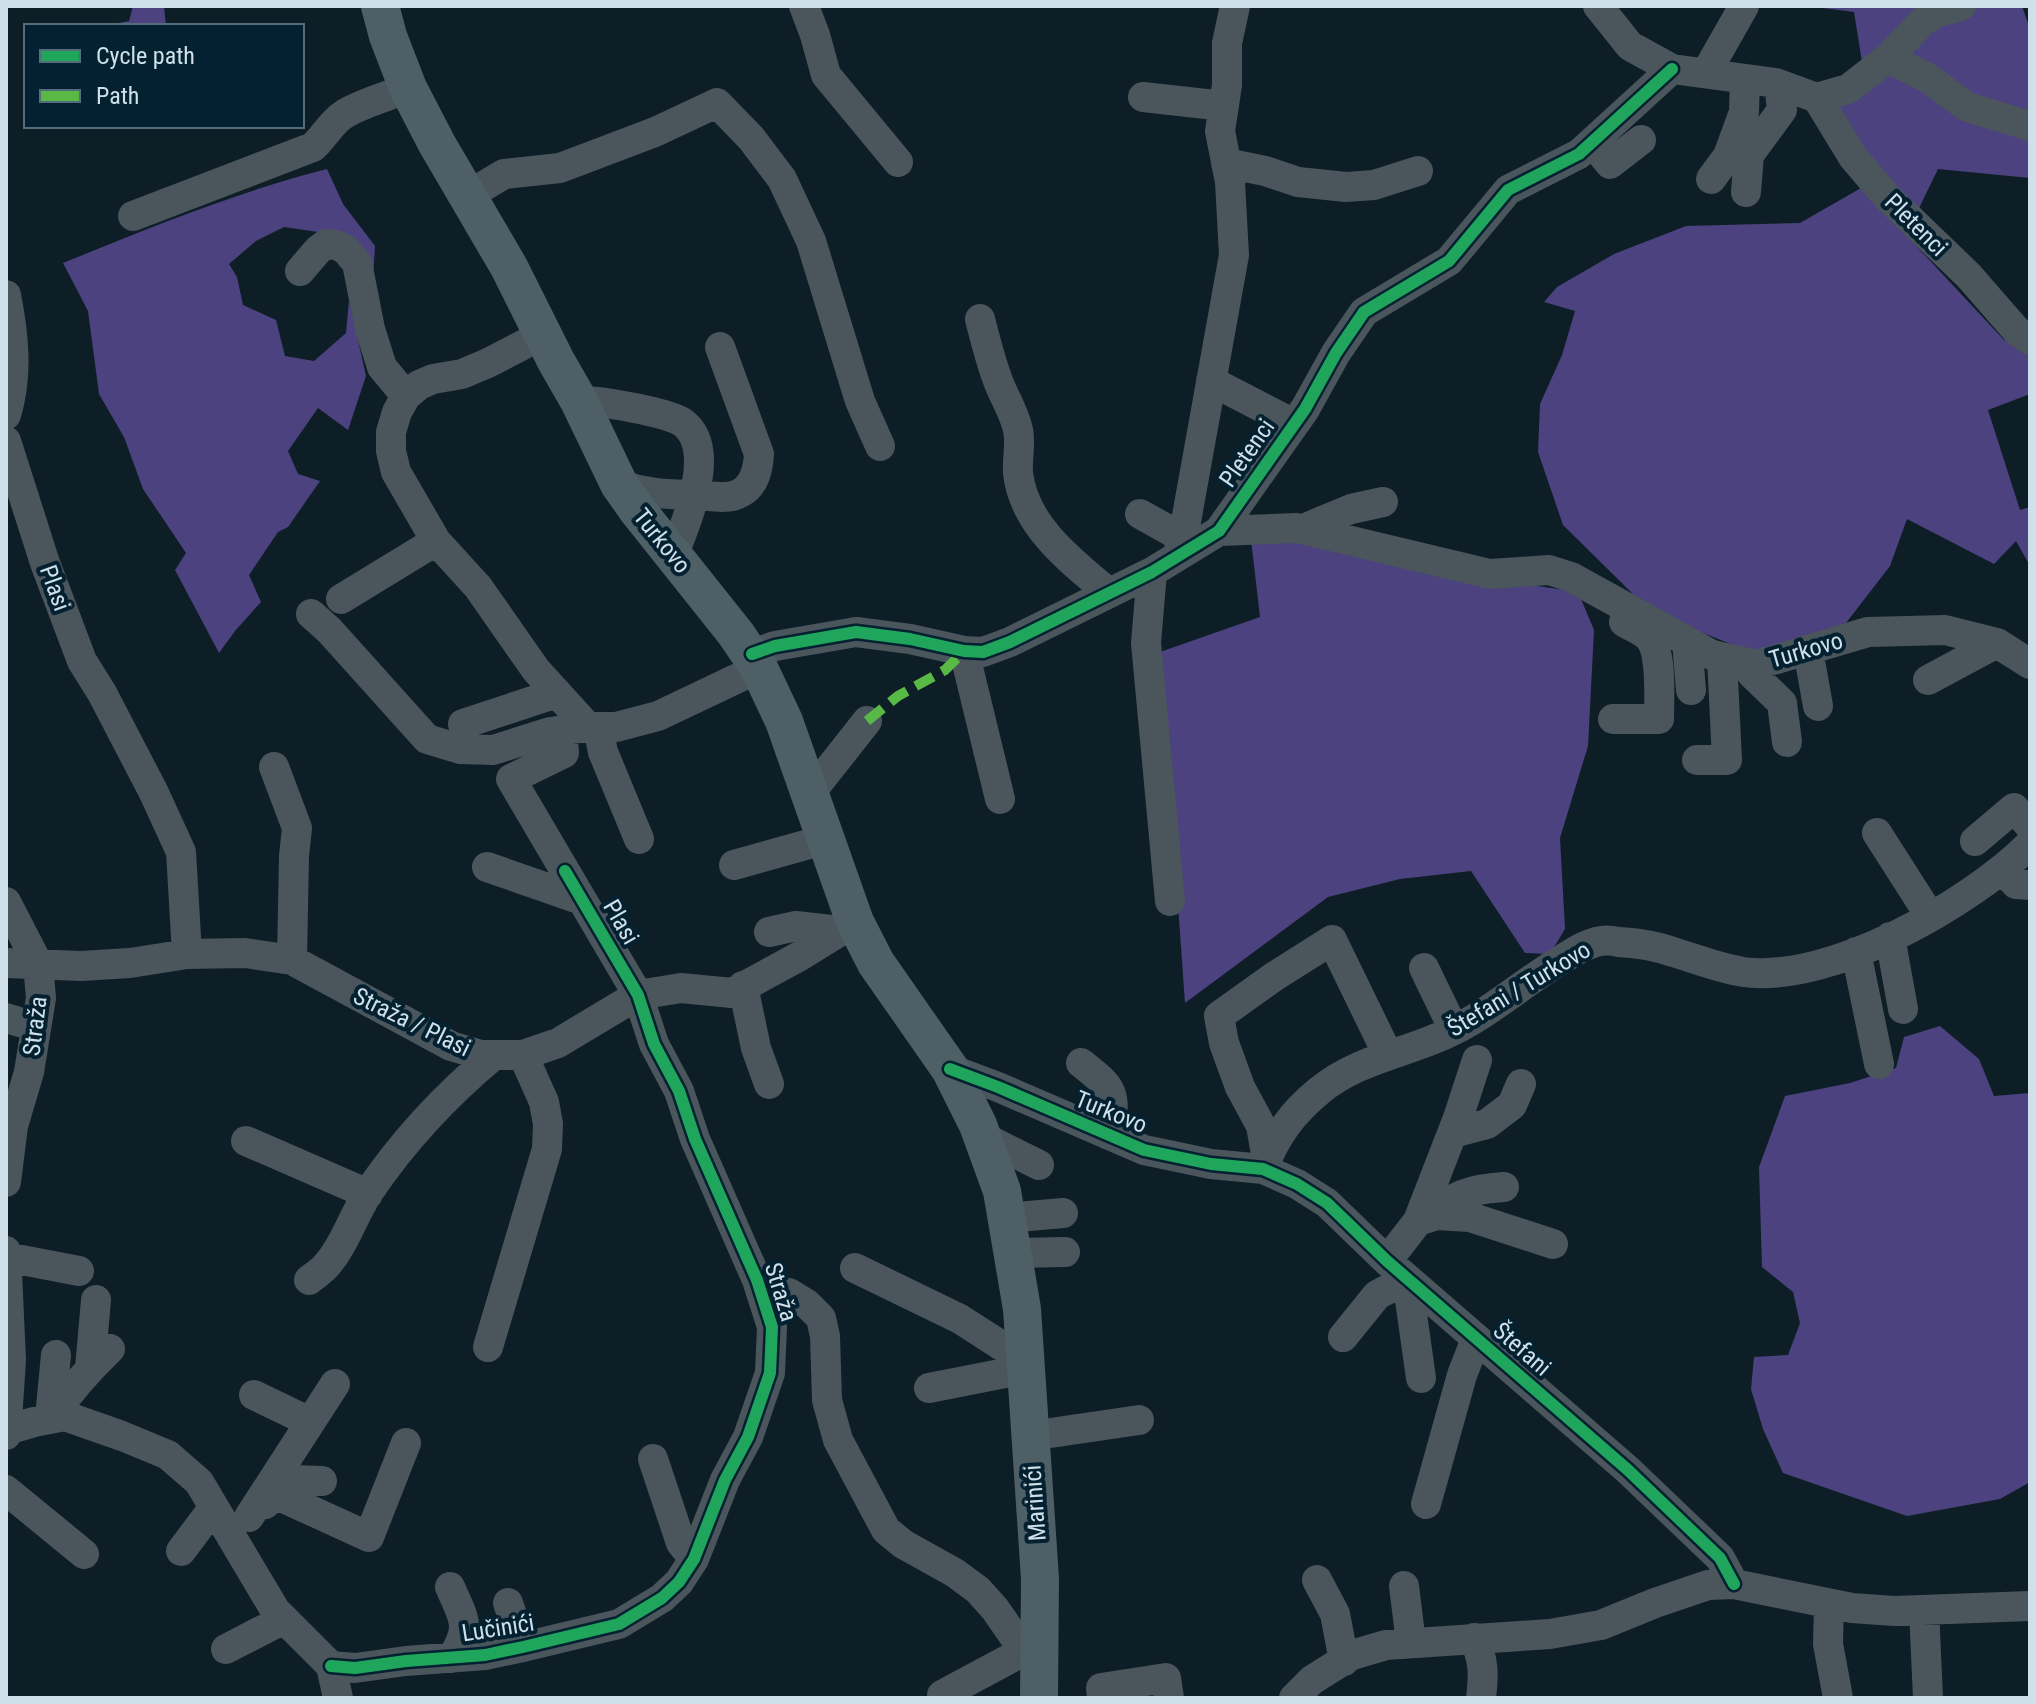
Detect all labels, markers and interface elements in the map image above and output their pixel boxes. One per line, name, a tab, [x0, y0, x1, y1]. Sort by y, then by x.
legend	[24, 24, 304, 128]
text: Cycle path	[96, 42, 195, 70]
text: Path	[96, 82, 139, 110]
street label: Pletenci	[1879, 188, 1953, 262]
street label: Pletenci	[1214, 414, 1280, 492]
street label: Turkovo	[627, 503, 697, 579]
street label: Plasi	[34, 561, 76, 615]
street label: Turkovo	[1766, 626, 1846, 674]
street label: Plasi	[597, 895, 645, 949]
street label: Štefani / Turkovo	[1443, 935, 1595, 1043]
street label: Straža / Plasi	[349, 982, 475, 1062]
street label: Straža	[17, 995, 53, 1057]
street label: Turkovo	[1071, 1085, 1151, 1139]
street label: Straža	[759, 1259, 803, 1325]
street label: Štefani	[1488, 1316, 1556, 1382]
street label: Marinići	[1018, 1464, 1052, 1542]
street label: Lučinići	[460, 1608, 536, 1648]

